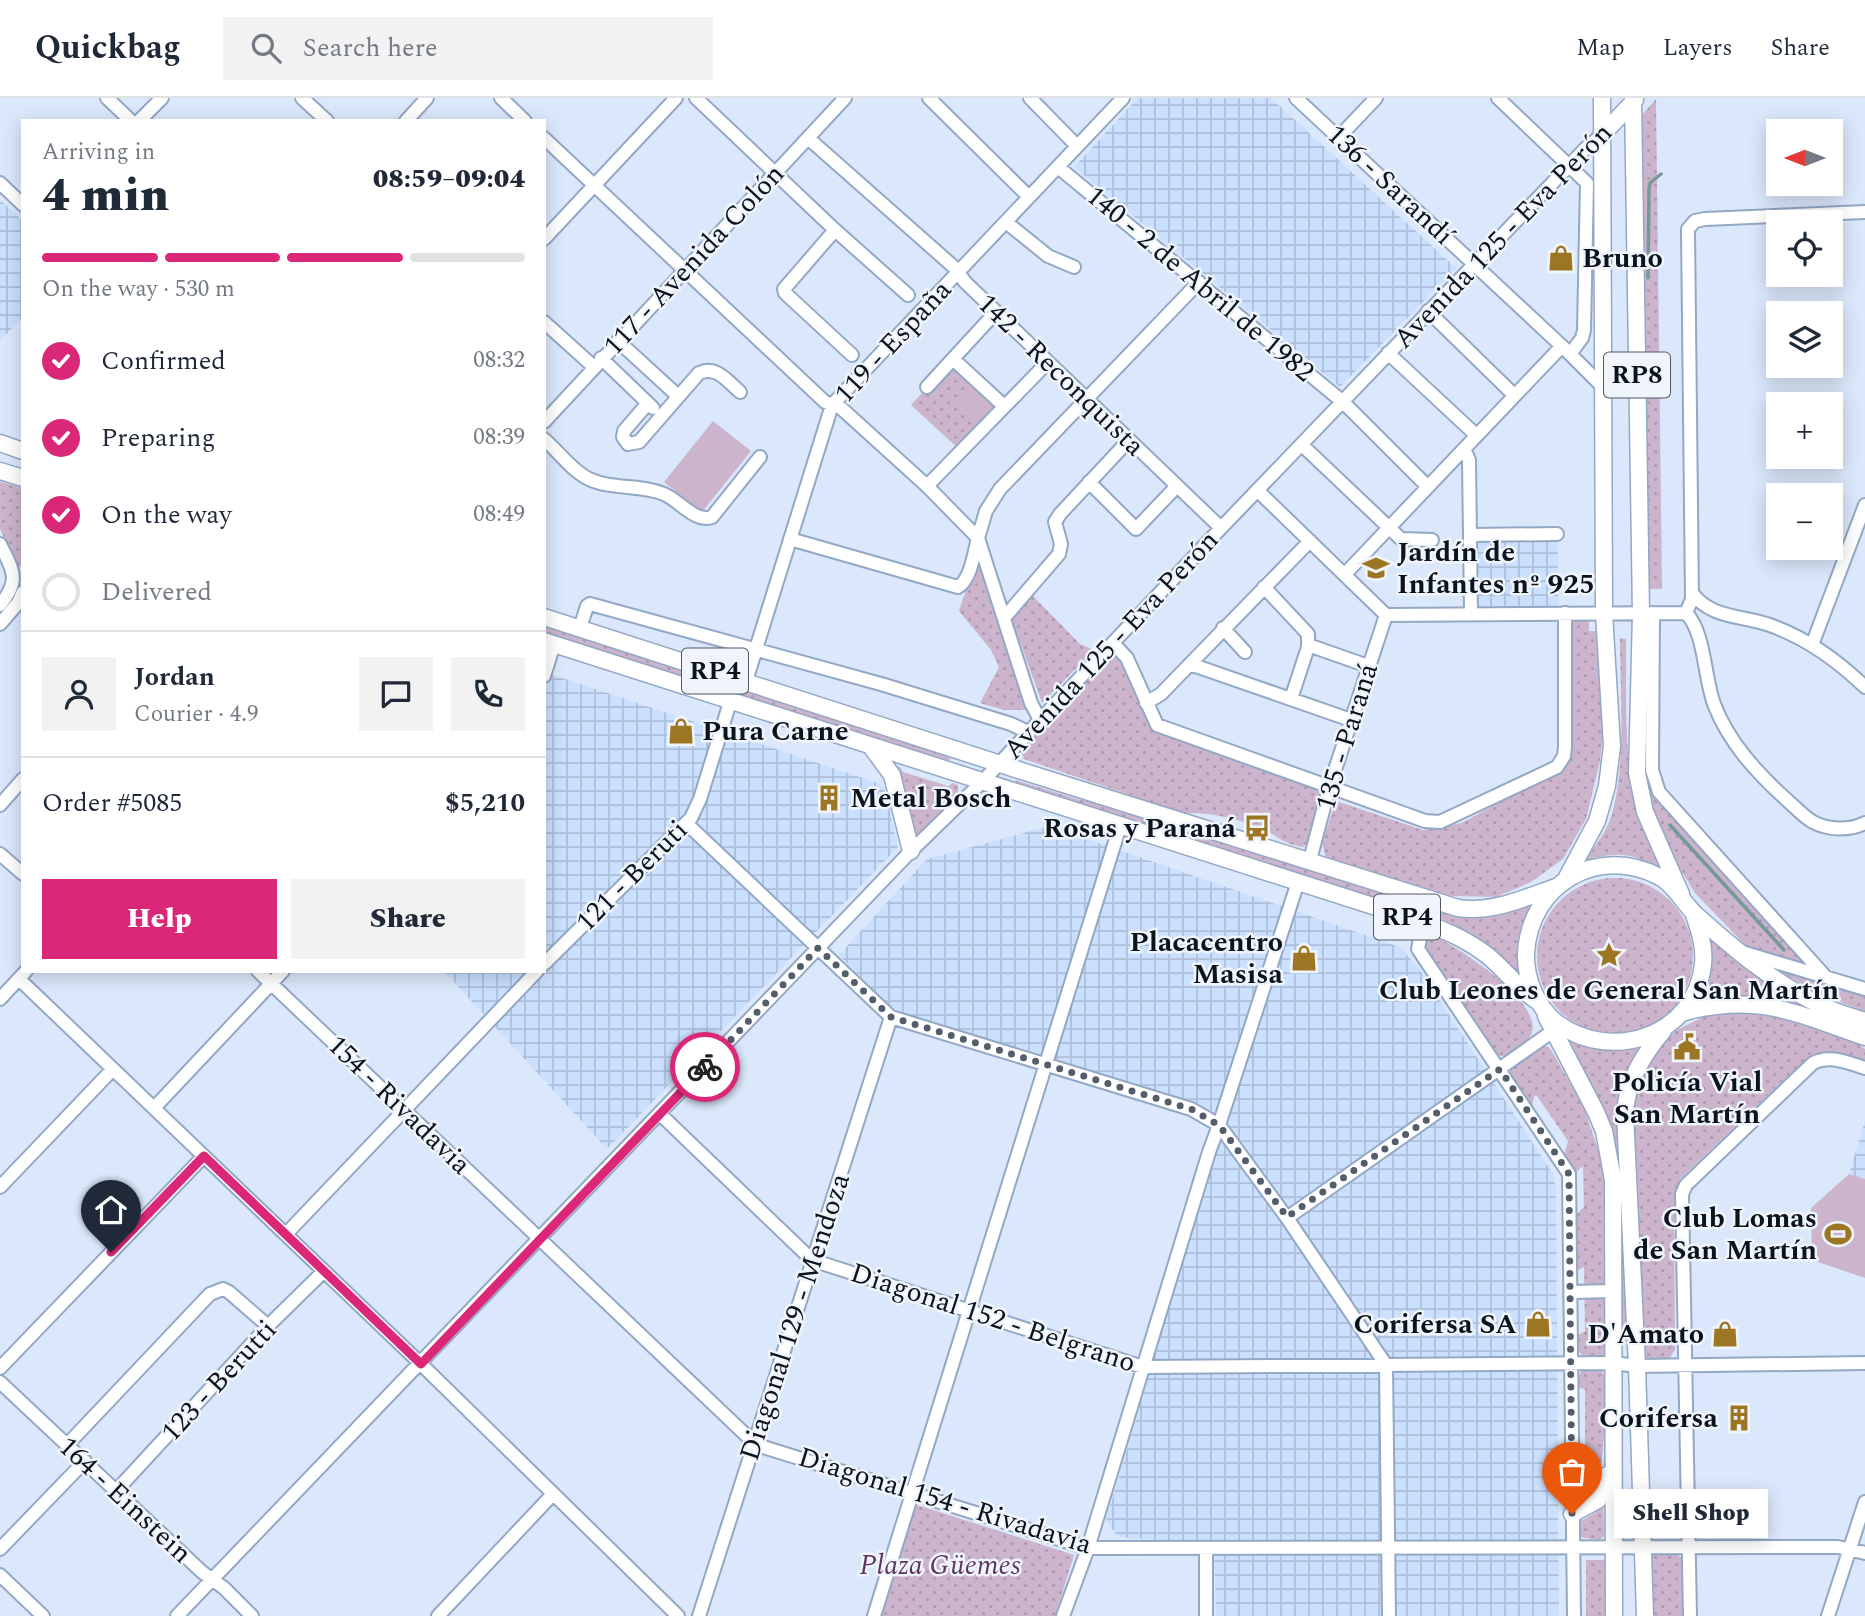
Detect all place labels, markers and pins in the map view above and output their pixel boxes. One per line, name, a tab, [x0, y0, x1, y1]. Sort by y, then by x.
place label: Bruno	[1582, 237, 1663, 280]
shop icon: Bruno	[1546, 243, 1576, 273]
place label: Jardín de Infantes nº 925	[1397, 531, 1595, 606]
school or university icon: Jardín de Infantes nº 925	[1361, 553, 1391, 583]
place label: Pura Carne	[702, 710, 849, 753]
shop icon: Pura Carne	[666, 716, 696, 746]
place label: Metal Bosch	[850, 777, 1012, 820]
building icon: Metal Bosch	[814, 783, 844, 813]
place label: Rosas y Paraná	[1043, 807, 1237, 850]
bus stop icon: Rosas y Paraná	[1242, 813, 1272, 843]
place label: Placacentro Masisa	[1130, 921, 1284, 996]
place icon: Club Leones de General San Martín	[1594, 940, 1624, 970]
shop icon: Placacentro Masisa	[1289, 943, 1319, 973]
place label: Club Leones de General San Martín	[1379, 969, 1839, 1012]
public building icon: Policía Vial San Martín	[1672, 1032, 1702, 1062]
place label: Policía Vial San Martín	[1612, 1061, 1762, 1136]
pin	[81, 1180, 141, 1252]
place label: Club Lomas de San Martín	[1633, 1197, 1817, 1272]
sports icon: Club Lomas de San Martín	[1823, 1219, 1853, 1249]
place label: Corifersa SA	[1353, 1303, 1517, 1346]
shop icon: Corifersa SA	[1523, 1309, 1553, 1339]
place label: D'Amato	[1587, 1313, 1704, 1356]
shop icon: D'Amato	[1710, 1319, 1740, 1349]
place label: Corifersa	[1599, 1397, 1719, 1440]
building icon: Corifersa	[1724, 1403, 1754, 1433]
pin	[1542, 1442, 1602, 1514]
callout: Shell Shop	[1614, 1490, 1768, 1538]

